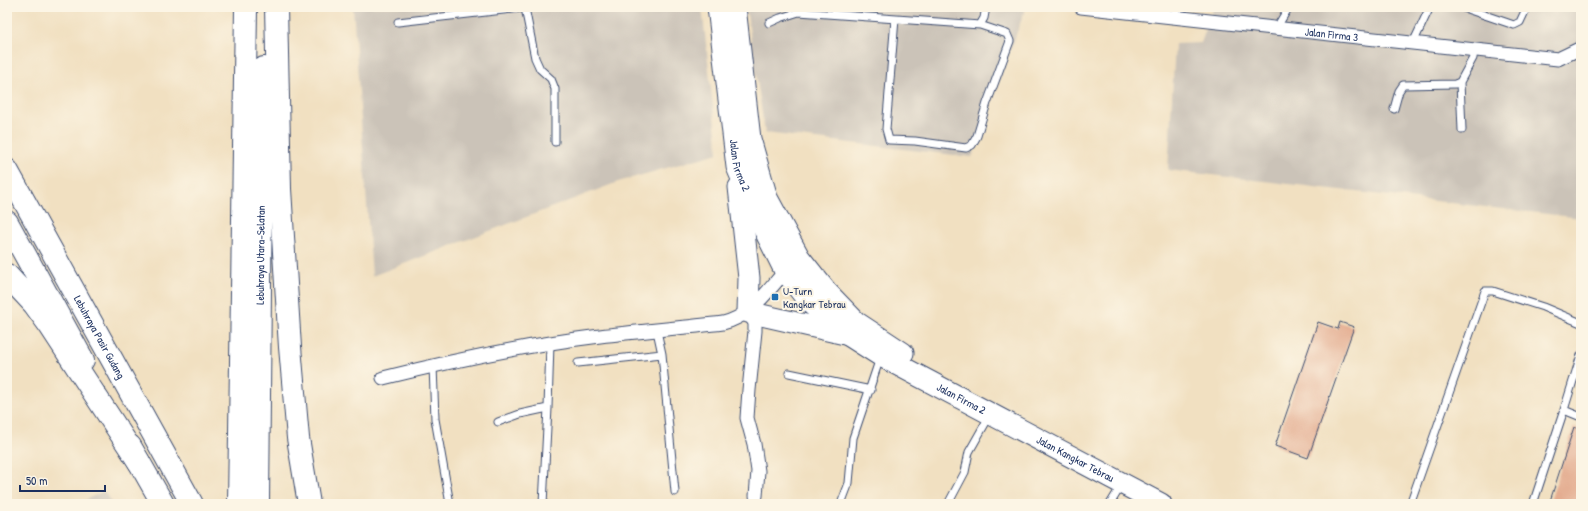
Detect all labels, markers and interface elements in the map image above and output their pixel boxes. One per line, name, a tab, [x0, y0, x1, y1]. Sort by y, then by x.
street label: Jalan Firma 3	[1304, 24, 1359, 44]
street label: Jalan Firma 2	[727, 139, 754, 193]
street label: Lebuhraya Utara–Selatan	[253, 205, 268, 305]
place label: U-Turn Kangkar Tebrau	[783, 284, 846, 311]
marker: U-Turn Kangkar Tebrau	[770, 292, 780, 302]
street label: Lebuhraya Pasir Gudang	[71, 293, 128, 381]
street label: Jalan Firma 2	[934, 380, 988, 417]
street label: Jalan Kangkar Tebrau	[1034, 432, 1117, 485]
scale bar	[20, 467, 105, 493]
text: 50 m	[26, 472, 47, 489]

